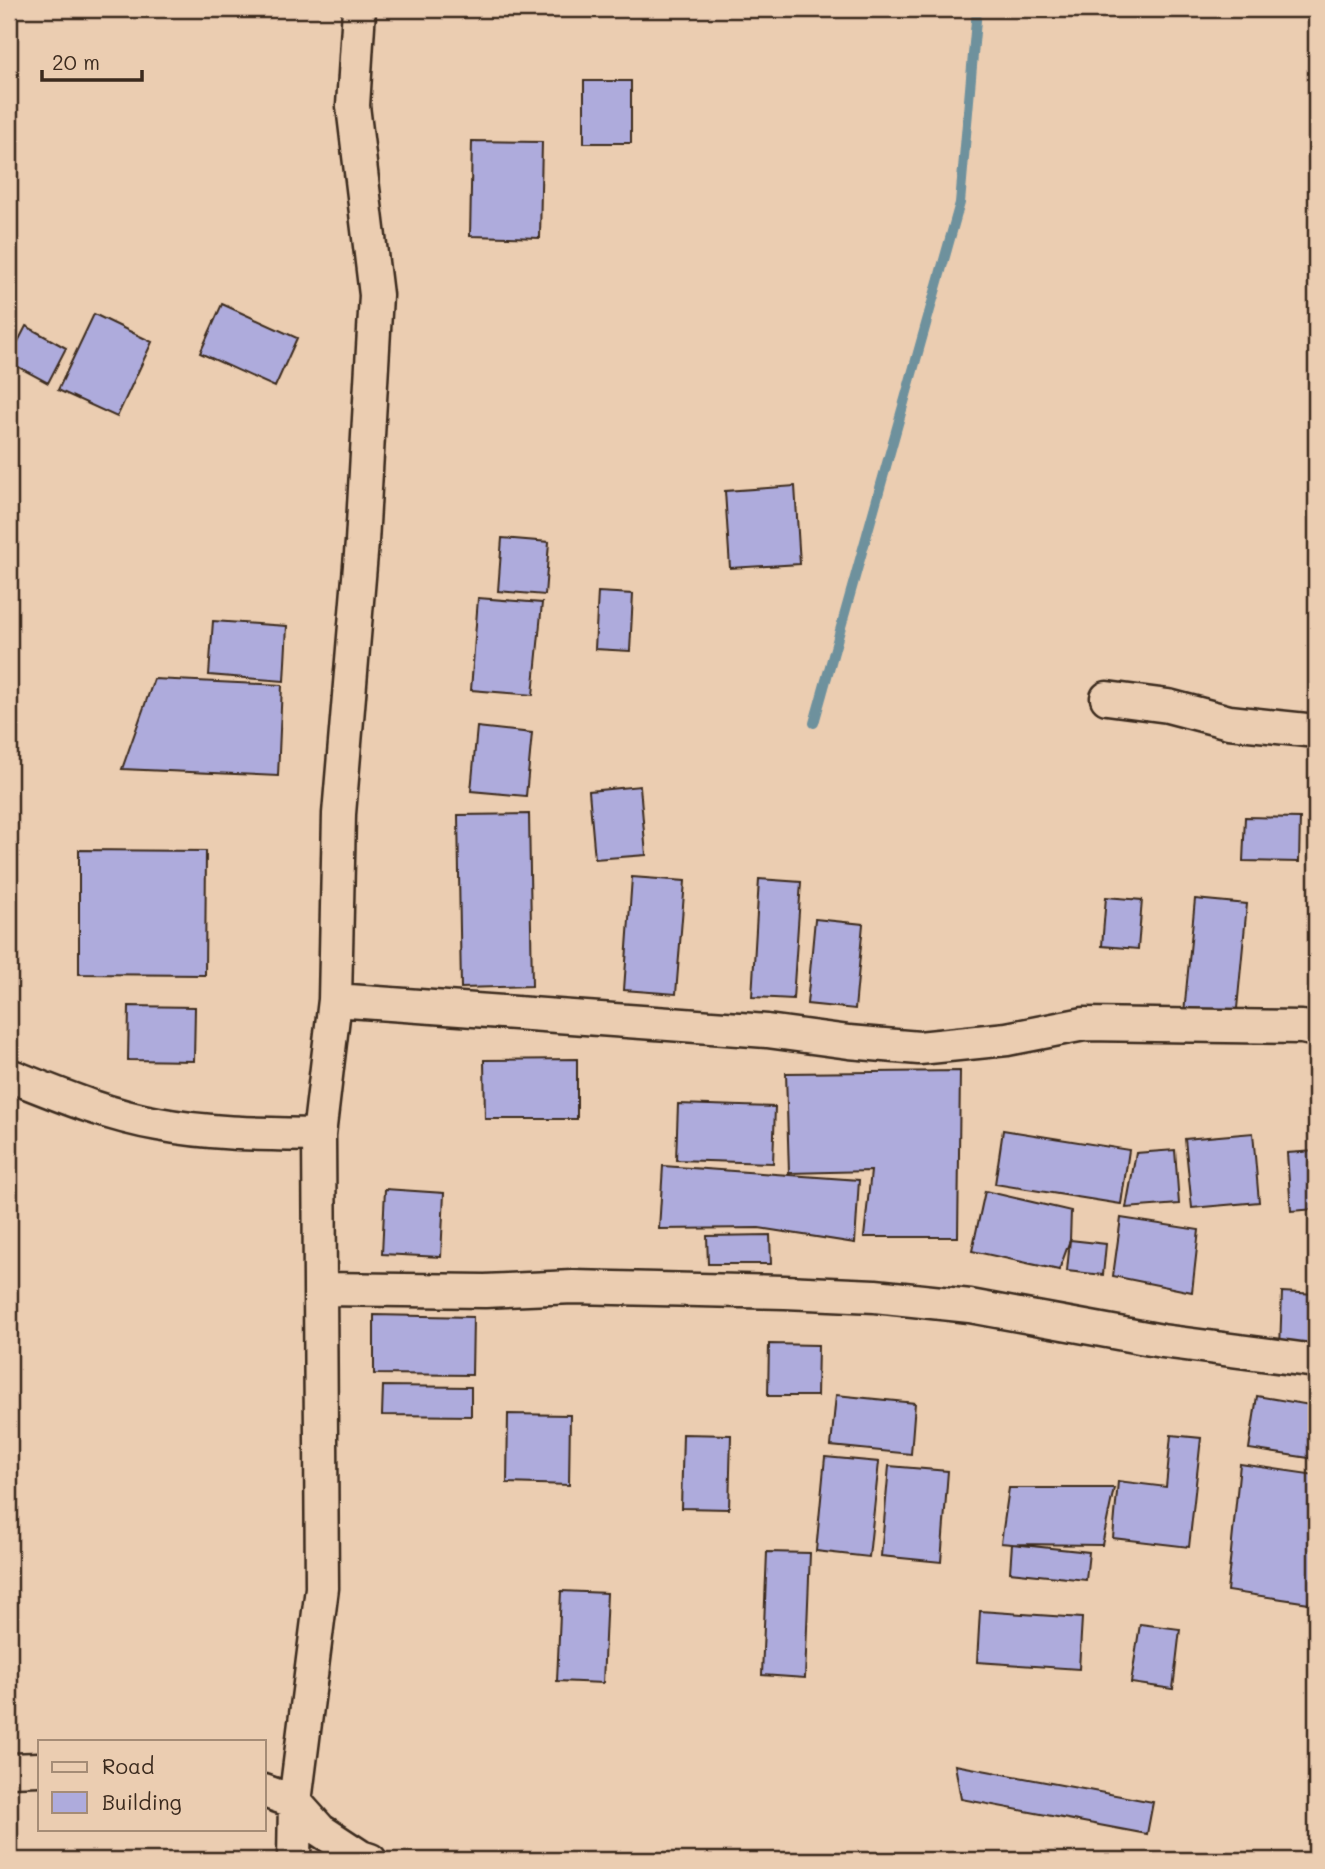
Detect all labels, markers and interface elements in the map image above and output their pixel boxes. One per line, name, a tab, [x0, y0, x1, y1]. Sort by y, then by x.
scale bar	[42, 38, 142, 82]
text: 20 m	[52, 48, 100, 75]
legend	[38, 1740, 266, 1830]
text: Road	[102, 1752, 154, 1779]
text: Building	[102, 1788, 182, 1815]

